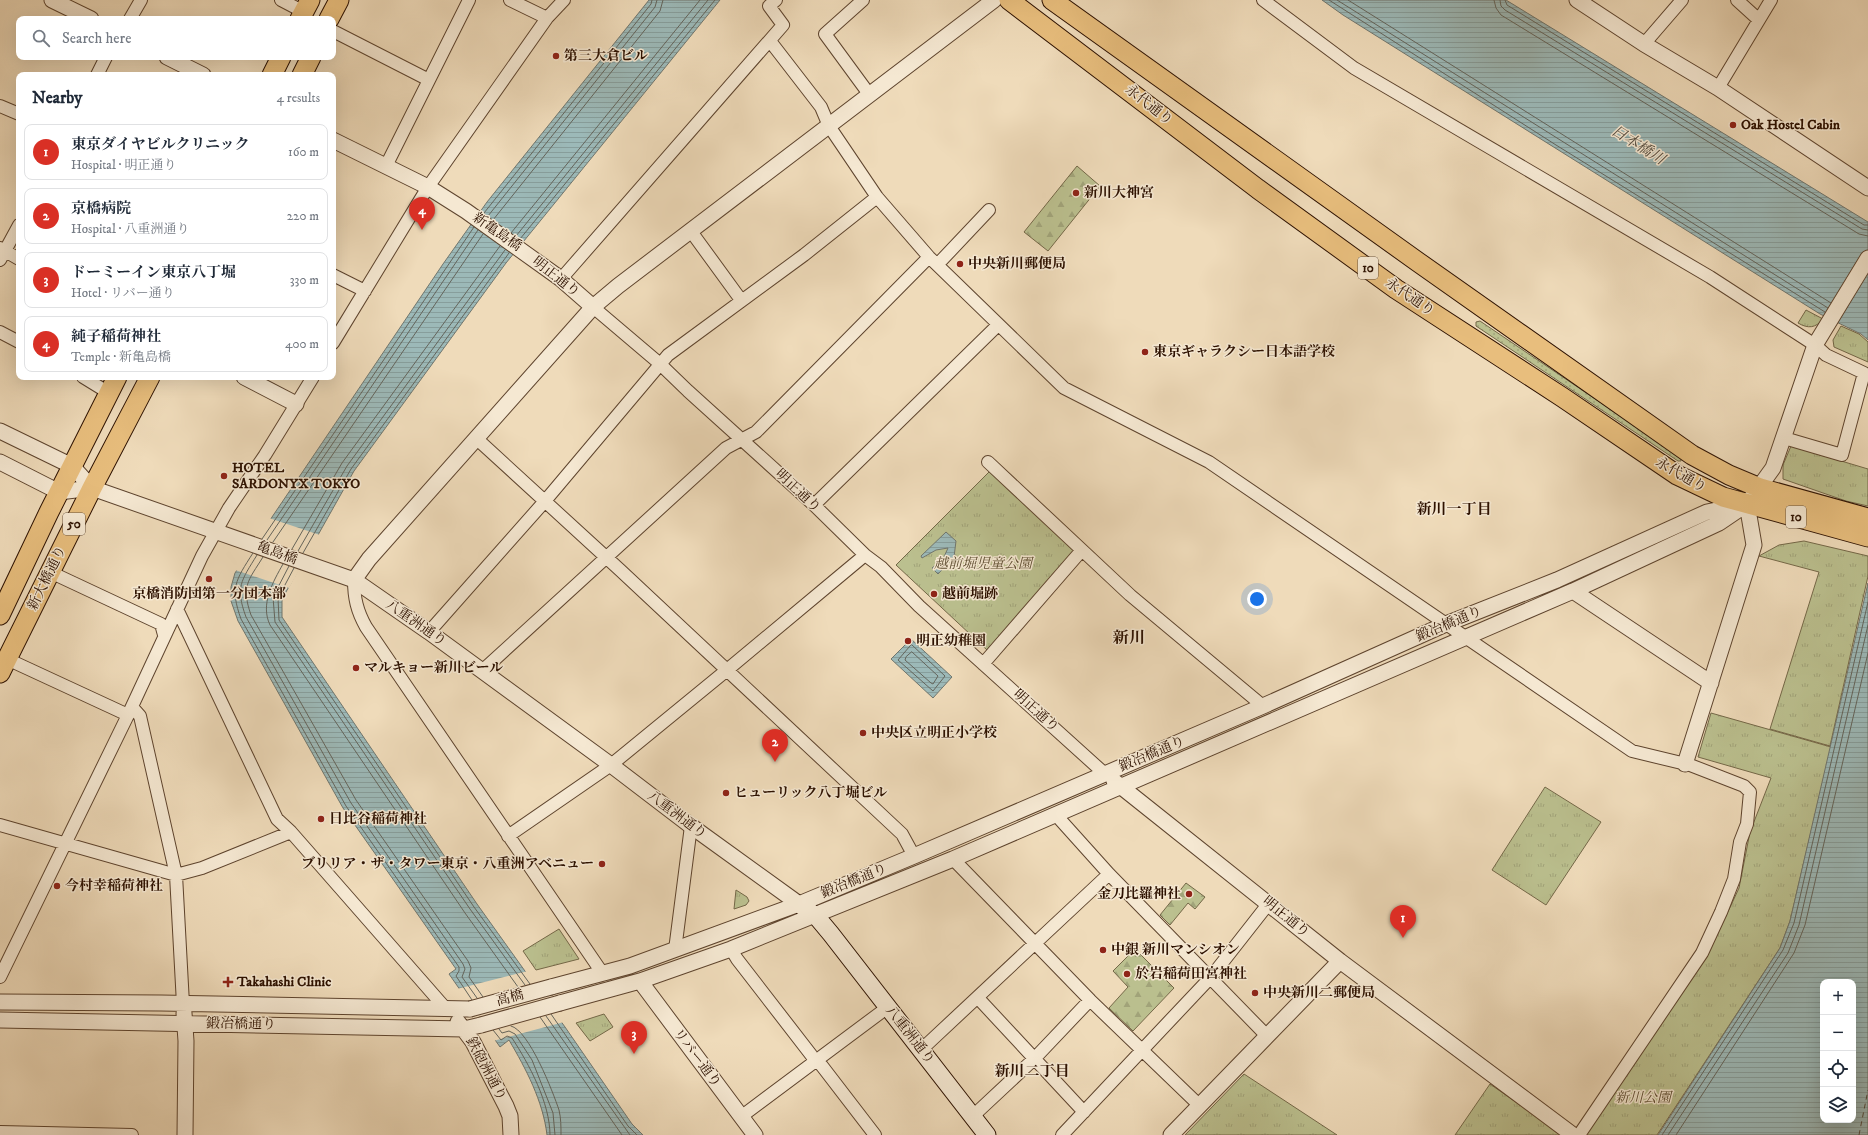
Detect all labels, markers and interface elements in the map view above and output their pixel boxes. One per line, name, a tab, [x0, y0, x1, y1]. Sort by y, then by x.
search box	[16, 16, 336, 60]
icon: search	[30, 27, 52, 49]
text: Search here	[62, 29, 131, 48]
place label: 第三大倉ビル	[564, 47, 648, 65]
marker: 第三大倉ビル	[551, 51, 561, 61]
street label: 永代通り	[1121, 81, 1177, 129]
text: Nearby	[32, 87, 82, 109]
text: 4 results	[277, 90, 320, 106]
place label: Oak Hostel Cabin	[1741, 116, 1841, 134]
marker: Oak Hostel Cabin	[1728, 120, 1738, 130]
water label: 日本橋川	[1608, 121, 1670, 170]
text: 東京ダイヤビルクリニック	[71, 135, 250, 154]
text: 1	[44, 144, 48, 160]
text: 160 m	[288, 144, 319, 160]
text: Hospital · 明正通り	[71, 157, 177, 173]
place label: 新川大神宮	[1084, 184, 1154, 202]
marker: 新川大神宮	[1071, 188, 1081, 198]
pin: 4	[409, 197, 435, 230]
text: 京橋病院	[71, 199, 131, 218]
text: 2	[43, 208, 49, 224]
text: 220 m	[287, 208, 319, 224]
street label: 新亀島橋	[469, 209, 525, 255]
text: Hospital · 八重洲通り	[71, 221, 190, 237]
street label: 明正通り	[528, 253, 584, 301]
place label: 中央新川郵便局	[968, 255, 1066, 273]
road number: 10	[1358, 257, 1378, 279]
marker: 中央新川郵便局	[955, 259, 965, 269]
text: ドーミーイン東京八丁堀	[71, 263, 236, 282]
text: 3	[44, 272, 48, 288]
text: 330 m	[290, 272, 319, 288]
street label: 永代通り	[1382, 274, 1438, 320]
text: Hotel · リバー通り	[71, 285, 175, 301]
text: 純子稲荷神社	[71, 327, 161, 346]
text: 4	[42, 336, 50, 352]
text: 400 m	[285, 336, 319, 352]
place label: 東京ギャラクシー日本語学校	[1153, 343, 1335, 361]
marker: 東京ギャラクシー日本語学校	[1140, 347, 1150, 357]
text: Temple · 新亀島橋	[71, 349, 171, 365]
street label: 永代通り	[1652, 453, 1710, 497]
place label: HOTEL SARDONYX TOKYO	[232, 459, 360, 493]
street label: 明正通り	[771, 465, 825, 517]
marker: HOTEL SARDONYX TOKYO	[219, 471, 229, 481]
district label: 新川一丁目	[1416, 500, 1492, 519]
road number: 10	[1786, 506, 1806, 528]
road number: 50	[63, 513, 85, 535]
street label: 亀島橋	[254, 537, 300, 569]
street label: 新大橋通り	[24, 543, 70, 613]
park label: 越前堀児童公園	[934, 555, 1034, 573]
marker: 京橋消防団第一分団本部	[204, 574, 214, 584]
place label: 京橋消防団第一分団本部	[132, 585, 286, 603]
place label: 越前堀跡	[942, 585, 998, 603]
marker: 越前堀跡	[929, 589, 939, 599]
your location	[1247, 589, 1267, 609]
street label: 八重洲通り	[382, 596, 450, 650]
street label: 鍛冶橋通り	[1412, 602, 1485, 646]
district label: 新川	[1112, 628, 1145, 648]
place label: 明正幼稚園	[916, 632, 986, 650]
marker: 明正幼稚園	[903, 636, 913, 646]
place label: マルキョー新川ビール	[364, 659, 503, 677]
marker: マルキョー新川ビール	[351, 663, 361, 673]
street label: 明正通り	[1009, 686, 1063, 736]
place label: 中央区立明正小学校	[871, 724, 997, 742]
marker: 中央区立明正小学校	[858, 728, 868, 738]
pin: 2	[762, 729, 788, 762]
street label: 鍛冶橋通り	[1115, 732, 1188, 776]
place label: ヒューリック八丁堀ビル	[734, 784, 887, 802]
street label: 八重洲通り	[644, 787, 710, 843]
marker: ヒューリック八丁堀ビル	[721, 788, 731, 798]
place label: 日比谷稲荷神社	[329, 810, 427, 828]
marker: 日比谷稲荷神社	[316, 814, 326, 824]
place label: ブリリア・ザ・タワー東京・八重洲アベニュー	[301, 855, 594, 873]
marker: ブリリア・ザ・タワー東京・八重洲アベニュー	[597, 859, 607, 869]
street label: 鍛冶橋通り	[817, 860, 890, 903]
place label: 今村幸稲荷神社	[65, 877, 163, 895]
marker: 今村幸稲荷神社	[52, 881, 62, 891]
place label: 金刀比羅神社	[1097, 885, 1181, 903]
marker: 金刀比羅神社	[1184, 889, 1194, 899]
street label: 明正通り	[1259, 892, 1313, 942]
pin: 1	[1390, 905, 1416, 938]
place label: 中銀 新川マンシオン	[1111, 941, 1240, 959]
marker: 中銀 新川マンシオン	[1098, 945, 1108, 955]
place label: 於岩稲荷田宮神社	[1135, 965, 1247, 983]
marker: 於岩稲荷田宮神社	[1122, 969, 1132, 979]
place label: Takahashi Clinic	[236, 973, 331, 991]
marker: Takahashi Clinic	[222, 976, 234, 988]
map controls	[1820, 979, 1856, 1123]
button: +	[1820, 979, 1856, 1015]
place label: 中央新川二郵便局	[1263, 984, 1375, 1002]
street label: 高橋	[494, 986, 526, 1010]
marker: 中央新川二郵便局	[1250, 988, 1260, 998]
street label: 八重洲通り	[881, 1002, 939, 1068]
street label: 鍛冶橋通り	[205, 1014, 276, 1034]
button: −	[1820, 1015, 1856, 1051]
pin: 3	[621, 1021, 647, 1054]
street label: リバー通り	[669, 1025, 725, 1091]
street label: 鉄砲洲通り	[462, 1034, 510, 1104]
button: locate	[1820, 1051, 1856, 1087]
district label: 新川二丁目	[994, 1062, 1070, 1081]
button: layers	[1820, 1087, 1856, 1123]
park label: 新川公園	[1615, 1089, 1673, 1107]

